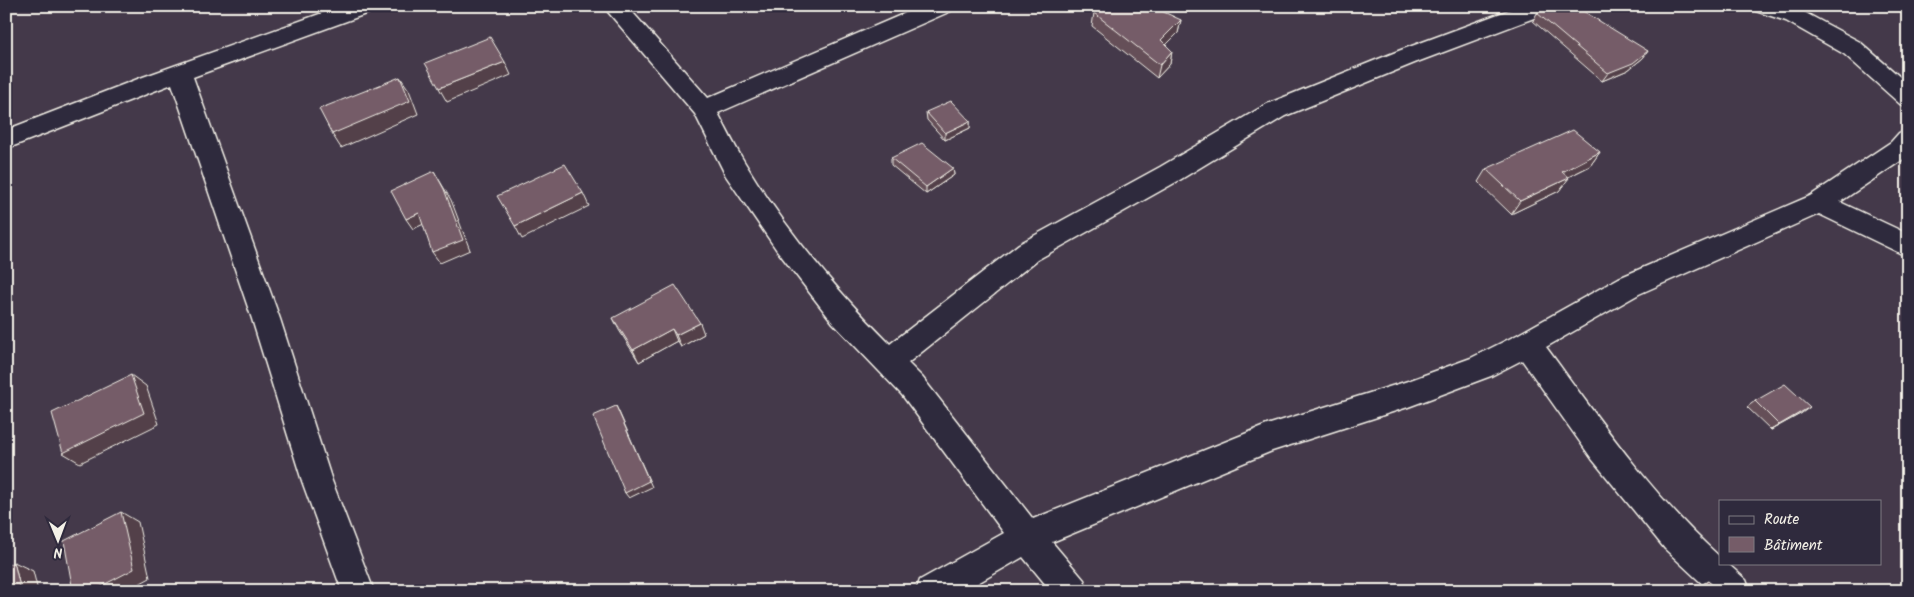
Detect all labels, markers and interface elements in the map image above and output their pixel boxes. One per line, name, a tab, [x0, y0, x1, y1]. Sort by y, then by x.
legend	[1719, 500, 1882, 564]
text: Route	[1764, 508, 1800, 532]
north arrow	[32, 514, 82, 564]
text: Bâtiment	[1764, 534, 1823, 558]
text: N	[53, 541, 63, 563]

